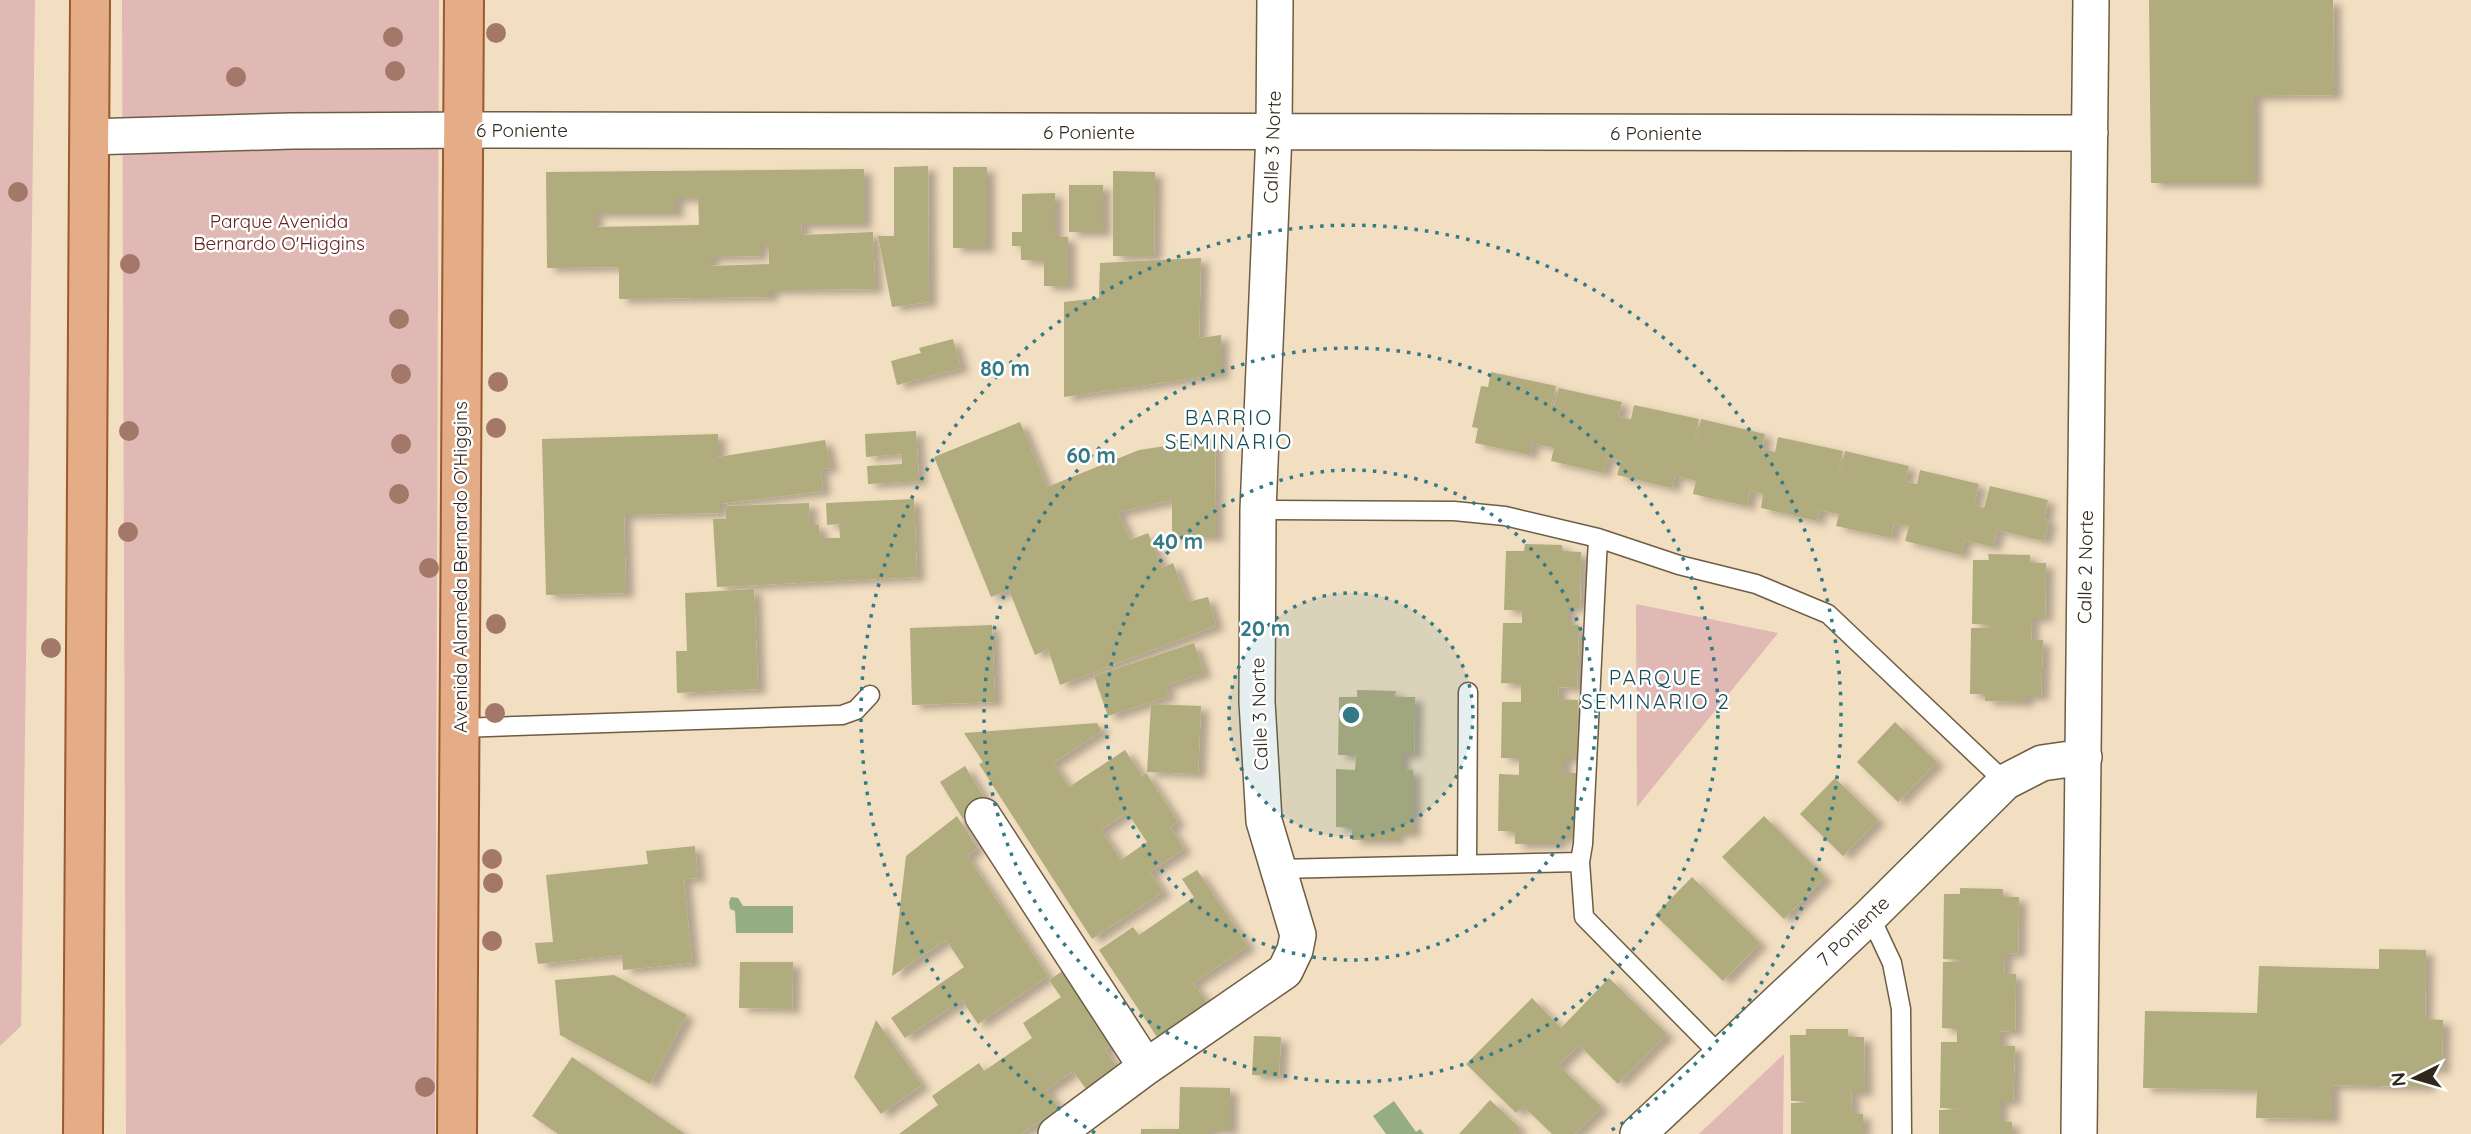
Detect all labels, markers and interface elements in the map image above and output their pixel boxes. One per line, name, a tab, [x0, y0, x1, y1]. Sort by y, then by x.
street label: Calle 3 Norte	[1258, 90, 1286, 204]
street label: 6 Poniente	[476, 118, 568, 142]
street label: 6 Poniente	[1043, 120, 1135, 144]
street label: 6 Poniente	[1610, 121, 1702, 145]
park label: Parque Avenida Bernardo O'Higgins	[193, 209, 365, 255]
text: 80 m	[980, 355, 1030, 381]
street label: Avenida Alameda Bernardo O'Higgins	[448, 401, 472, 733]
district label: BARRIO SEMINARIO	[1165, 404, 1293, 454]
text: 60 m	[1066, 442, 1116, 468]
street label: Calle 2 Norte	[2072, 510, 2098, 624]
text: 40 m	[1153, 528, 1203, 554]
text: 20 m	[1240, 615, 1290, 641]
street label: Calle 3 Norte	[1245, 657, 1273, 771]
district label: PARQUE SEMINARIO 2	[1581, 664, 1731, 714]
centre of rings	[1339, 703, 1363, 727]
street label: 7 Poniente	[1812, 891, 1894, 971]
north arrow	[2380, 1043, 2450, 1113]
text: N	[2386, 1071, 2411, 1087]

